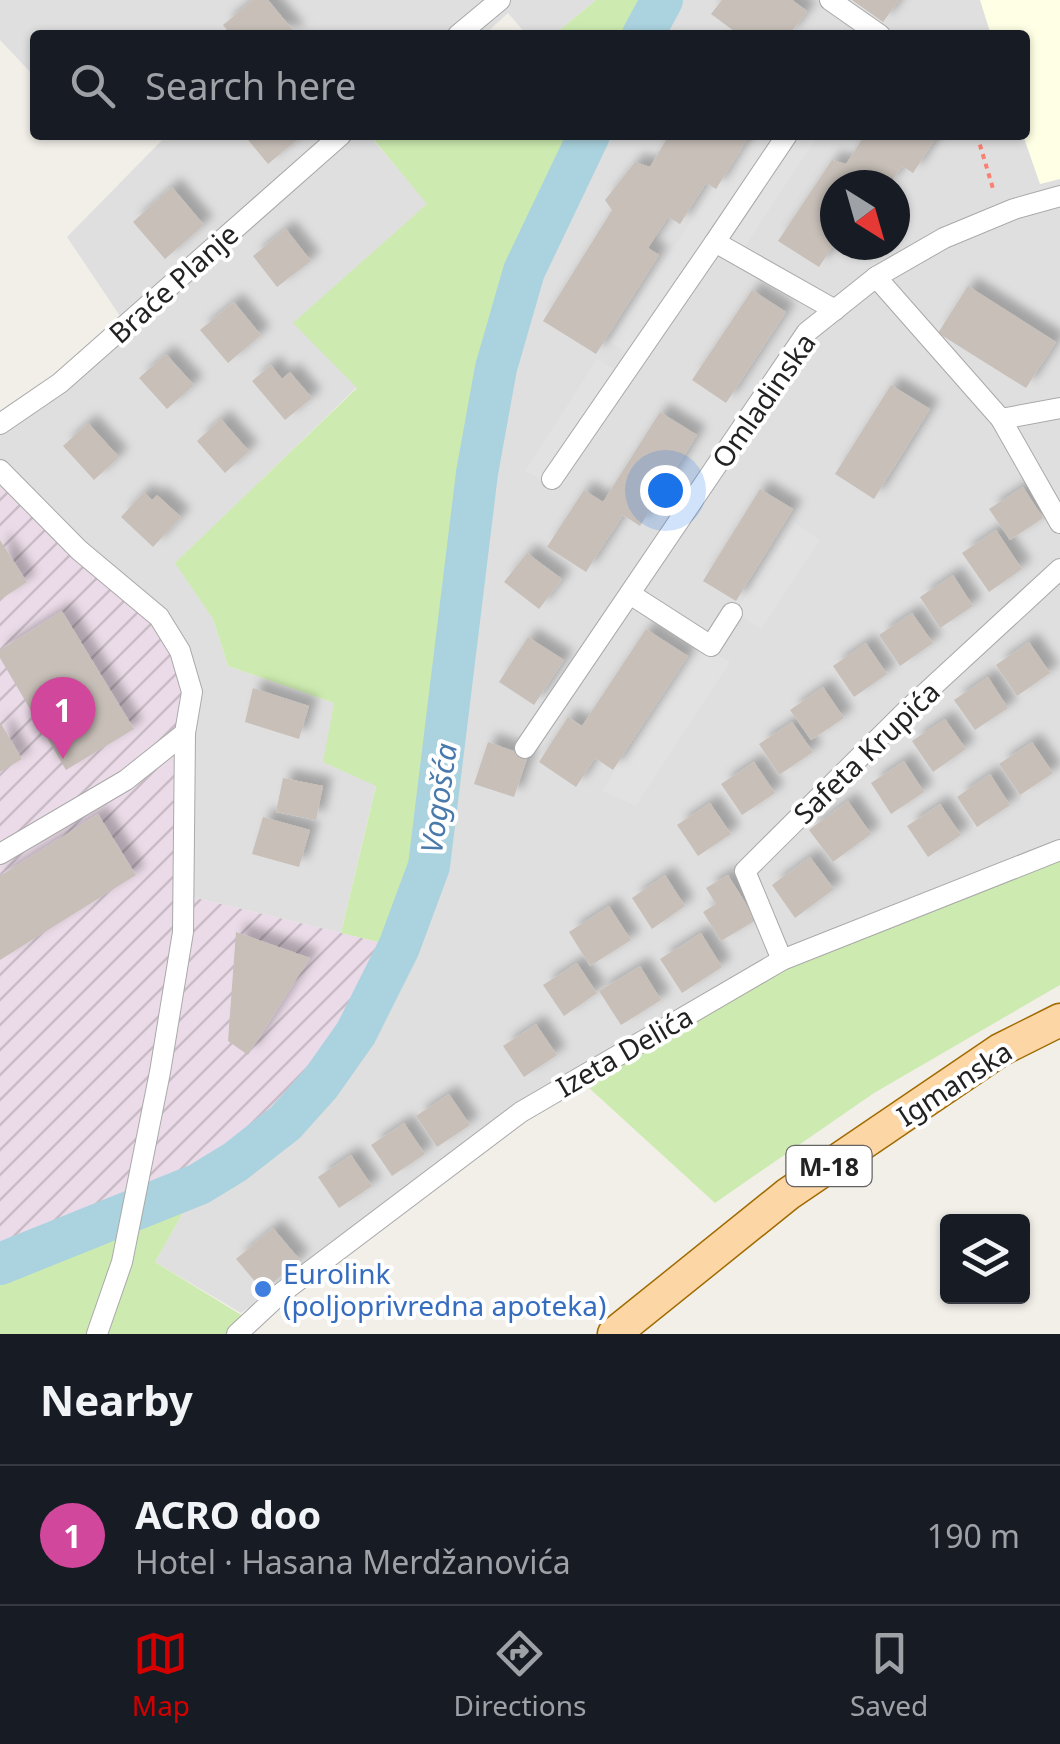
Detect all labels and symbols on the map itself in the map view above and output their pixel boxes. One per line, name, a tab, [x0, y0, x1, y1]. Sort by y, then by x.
north arrow	[820, 170, 910, 260]
street label: Braće Planje	[100, 215, 246, 351]
street label: Omladinska	[702, 325, 824, 475]
your location	[640, 465, 691, 516]
street label: Safeta Krupića	[785, 673, 947, 831]
pin: 1	[30, 676, 96, 759]
water label: Vogošća	[410, 740, 466, 856]
street label: Izeta Delića	[549, 997, 699, 1105]
street label: Igmanska	[889, 1032, 1019, 1134]
road number: M-18	[786, 1146, 872, 1186]
place label: Eurolink (poljoprivredna apoteka)	[283, 1254, 606, 1324]
marker: Eurolink (poljoprivredna apoteka)	[252, 1278, 274, 1300]

